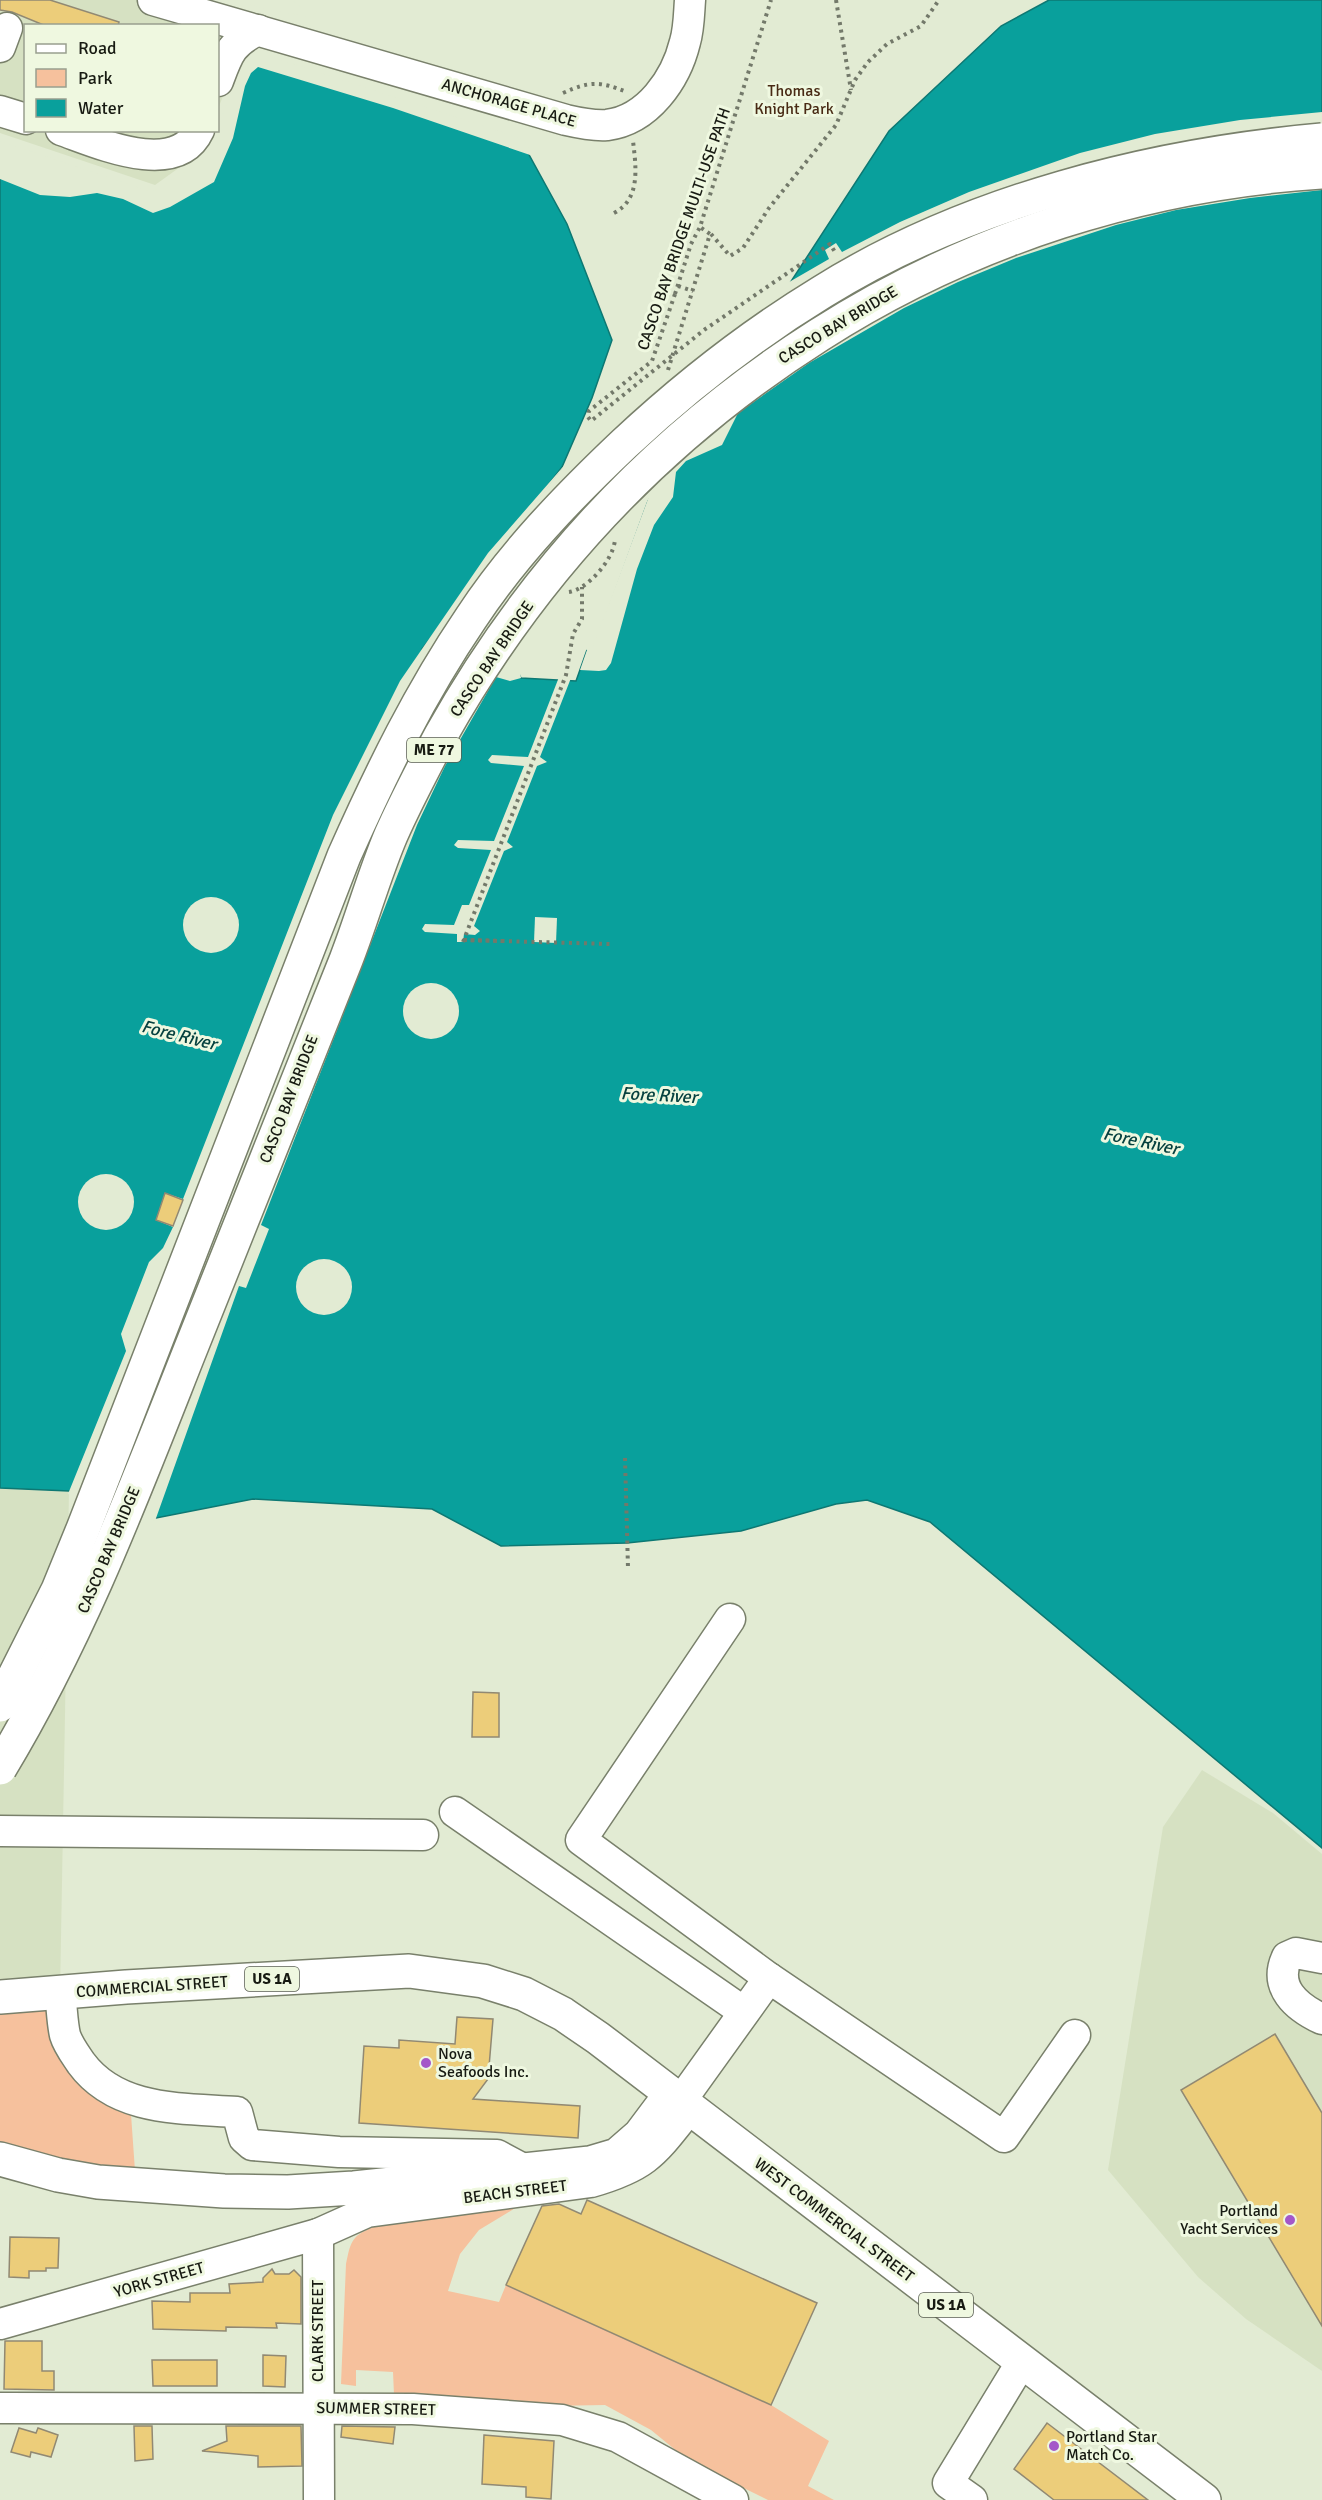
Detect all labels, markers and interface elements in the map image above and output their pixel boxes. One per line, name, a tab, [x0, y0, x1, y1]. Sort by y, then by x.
legend	[24, 24, 219, 132]
text: Road	[78, 37, 117, 59]
text: Park	[78, 67, 113, 89]
street label: ANCHORAGE PLACE	[439, 74, 579, 132]
park label: Thomas Knight Park	[754, 81, 834, 119]
text: Water	[78, 97, 124, 119]
street label: CASCO BAY BRIDGE MULTI-USE PATH	[633, 105, 735, 353]
street label: CASCO BAY BRIDGE	[775, 281, 901, 369]
street label: CASCO BAY BRIDGE	[446, 597, 538, 721]
road number: ME 77	[407, 738, 461, 762]
water label: Fore River	[139, 1015, 221, 1056]
street label: CASCO BAY BRIDGE	[255, 1032, 323, 1166]
water label: Fore River	[620, 1082, 700, 1108]
water label: Fore River	[1101, 1122, 1183, 1160]
street label: CASCO BAY BRIDGE	[73, 1484, 145, 1616]
road number: US 1A	[245, 1967, 299, 1991]
street label: COMMERCIAL STREET	[75, 1972, 229, 2002]
place label: Nova Seafoods Inc.	[438, 2044, 529, 2082]
marker: Nova Seafoods Inc.	[419, 2056, 433, 2070]
street label: WEST COMMERCIAL STREET	[750, 2153, 918, 2287]
street label: BEACH STREET	[462, 2176, 568, 2208]
place label: Portland Yacht Services	[1180, 2201, 1278, 2239]
marker: Portland Yacht Services	[1283, 2213, 1297, 2227]
street label: YORK STREET	[112, 2258, 207, 2302]
street label: CLARK STREET	[308, 2280, 328, 2382]
road number: US 1A	[919, 2293, 973, 2317]
street label: SUMMER STREET	[316, 2398, 436, 2420]
place label: Portland Star Match Co.	[1066, 2427, 1157, 2465]
marker: Portland Star Match Co.	[1047, 2439, 1061, 2453]

